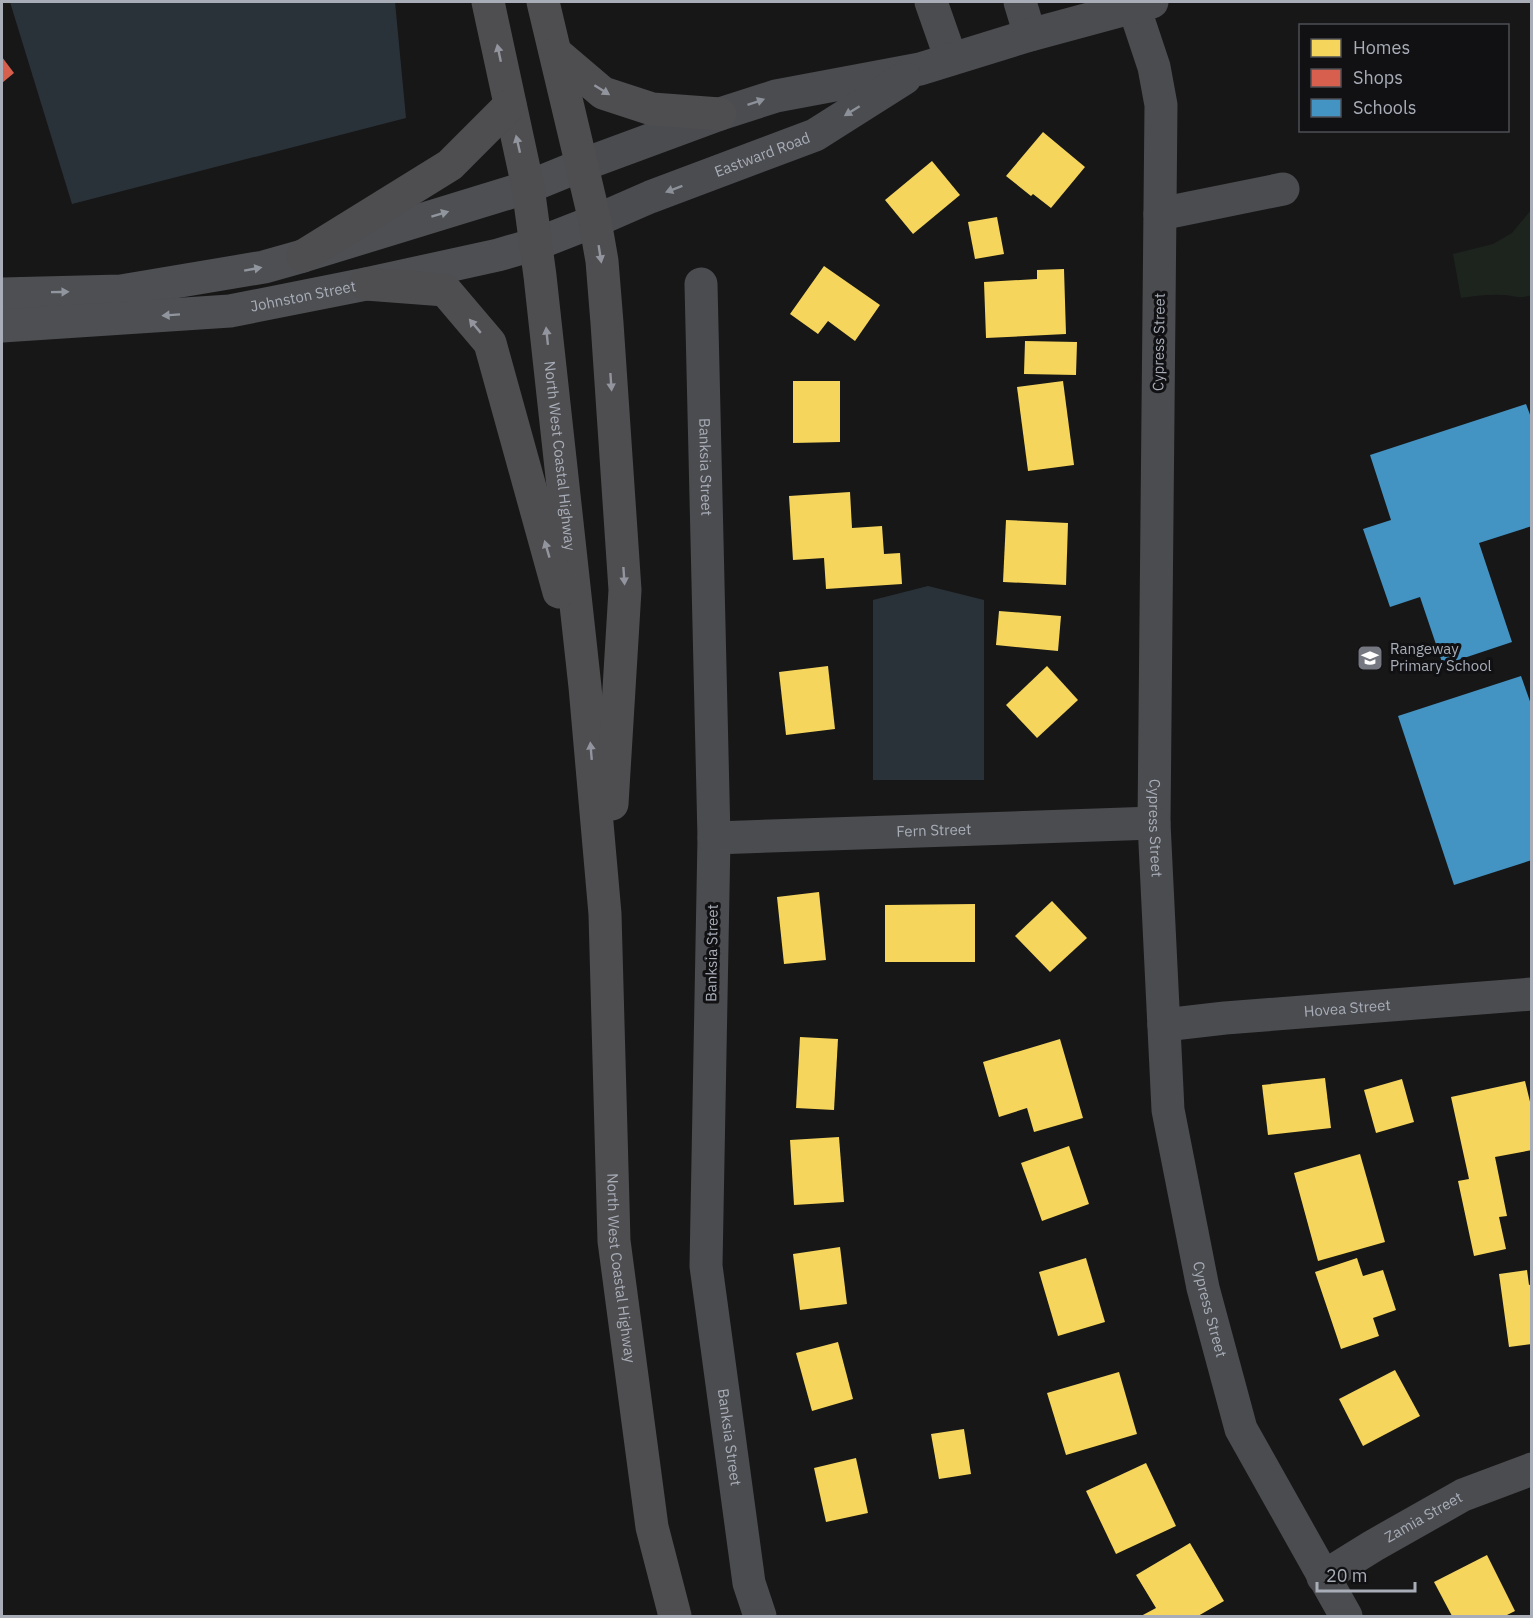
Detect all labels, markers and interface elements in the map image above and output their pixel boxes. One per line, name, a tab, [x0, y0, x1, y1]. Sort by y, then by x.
legend	[1299, 24, 1509, 132]
text: Homes	[1353, 36, 1410, 59]
one-way arrow	[494, 44, 503, 63]
text: Shops	[1353, 66, 1403, 89]
one-way arrow	[593, 84, 610, 95]
text: Schools	[1353, 96, 1417, 119]
one-way arrow	[747, 97, 765, 106]
one-way arrow	[844, 106, 860, 117]
street label: Eastward Road	[712, 128, 813, 181]
one-way arrow	[513, 134, 523, 153]
one-way arrow	[665, 185, 683, 194]
one-way arrow	[431, 209, 449, 218]
one-way arrow	[596, 245, 605, 264]
one-way arrow	[244, 264, 263, 273]
street label: Johnston Street	[249, 276, 357, 316]
one-way arrow	[50, 288, 69, 297]
street label: Cypress Street	[1148, 293, 1169, 391]
one-way arrow	[162, 310, 181, 320]
one-way arrow	[469, 318, 482, 333]
one-way arrow	[542, 327, 552, 346]
street label: North West Coastal Highway	[540, 360, 580, 552]
one-way arrow	[607, 372, 616, 391]
street label: Banksia Street	[695, 418, 716, 516]
one-way arrow	[542, 540, 551, 558]
one-way arrow	[619, 567, 629, 586]
place label: Rangeway Primary School	[1390, 639, 1492, 675]
school or university icon: Rangeway Primary School	[1355, 643, 1385, 673]
one-way arrow	[586, 741, 596, 760]
street label: Cypress Street	[1145, 779, 1167, 878]
street label: Fern Street	[896, 819, 972, 841]
street label: Banksia Street	[701, 904, 722, 1002]
street label: Hovea Street	[1303, 995, 1391, 1021]
street label: North West Coastal Highway	[603, 1173, 640, 1364]
street label: Cypress Street	[1189, 1260, 1231, 1359]
street label: Banksia Street	[714, 1387, 746, 1487]
street label: Zamia Street	[1381, 1487, 1466, 1546]
scale bar	[1317, 1555, 1414, 1593]
text: 20 m	[1326, 1564, 1368, 1587]

